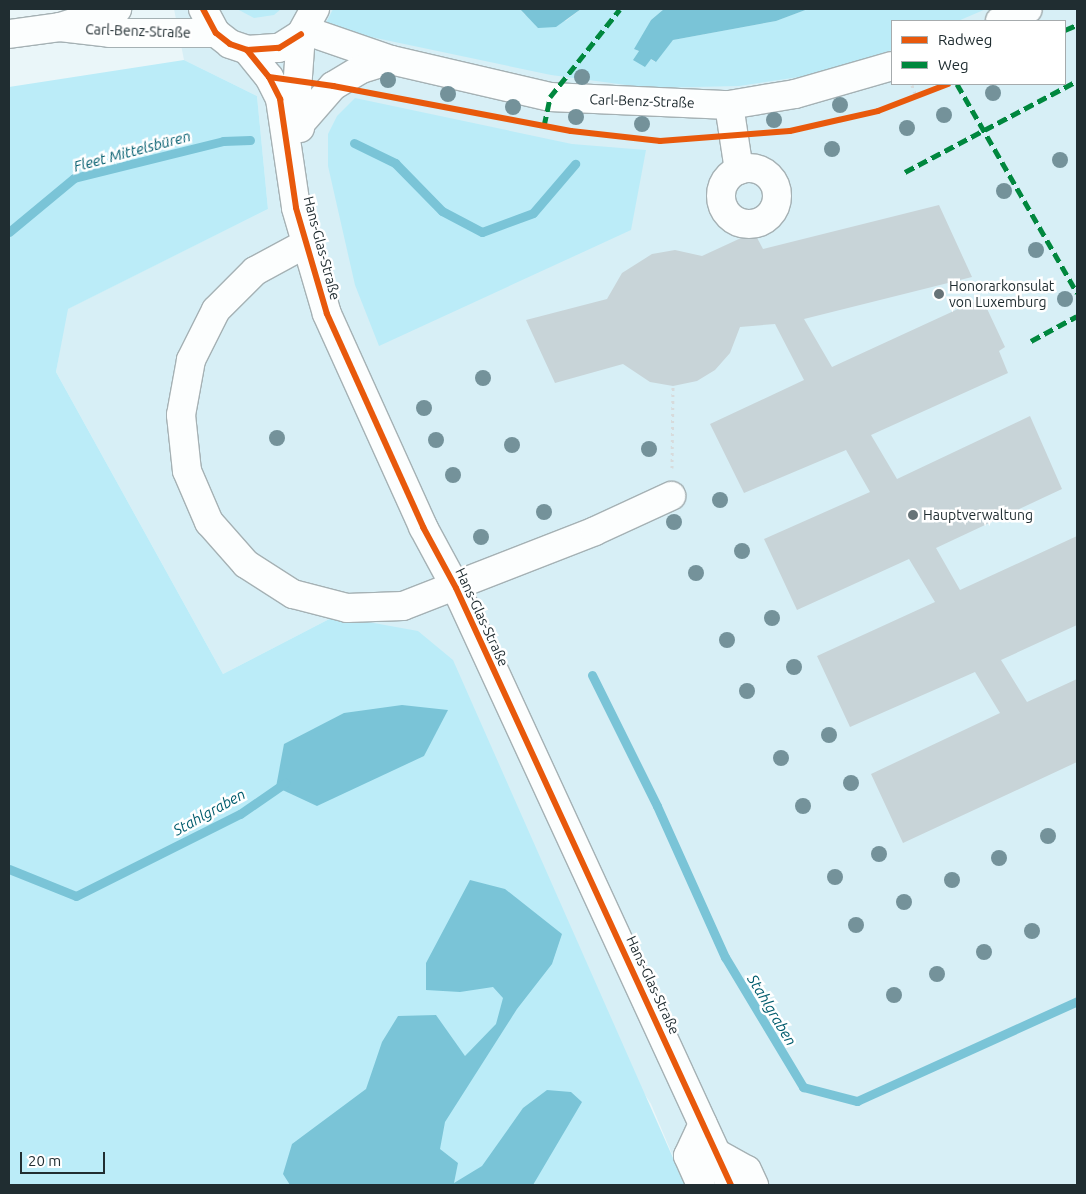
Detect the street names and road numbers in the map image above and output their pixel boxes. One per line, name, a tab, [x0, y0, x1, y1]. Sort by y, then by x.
street label: Carl-Benz-Straße	[85, 21, 191, 41]
street label: Carl-Benz-Straße	[589, 91, 695, 111]
street label: Hans-Glas-Straße	[300, 194, 344, 302]
street label: Hans-Glas-Straße	[452, 565, 512, 669]
street label: Hans-Glas-Straße	[623, 933, 683, 1037]

